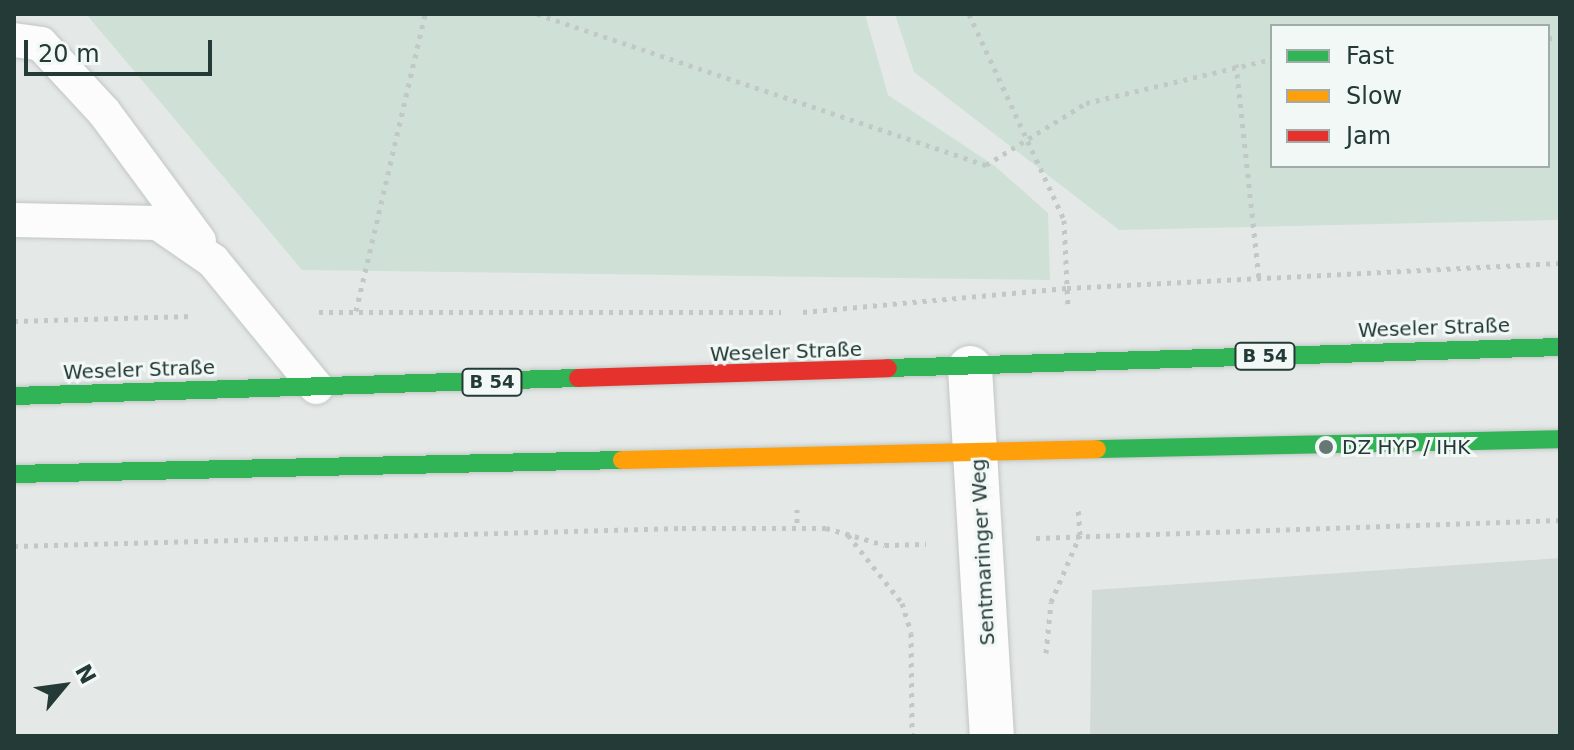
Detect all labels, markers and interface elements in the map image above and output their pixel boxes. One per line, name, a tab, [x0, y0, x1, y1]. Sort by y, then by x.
scale bar	[28, 24, 216, 74]
legend	[1270, 24, 1550, 168]
text: 20 m	[38, 40, 100, 68]
text: Fast	[1346, 42, 1394, 70]
text: Slow	[1346, 82, 1402, 110]
text: Jam	[1346, 122, 1391, 150]
street label: Weseler Straße	[1358, 313, 1510, 343]
street label: Weseler Straße	[710, 337, 862, 367]
road number: B 54	[1233, 342, 1297, 370]
street label: Weseler Straße	[63, 355, 215, 385]
road number: B 54	[460, 368, 524, 396]
place label: DZ HYP / IHK	[1342, 435, 1470, 459]
marker: DZ HYP / IHK	[1317, 438, 1335, 456]
street label: Sentmaringer Weg	[966, 458, 1000, 646]
north arrow	[24, 646, 104, 726]
text: N	[70, 660, 101, 688]

